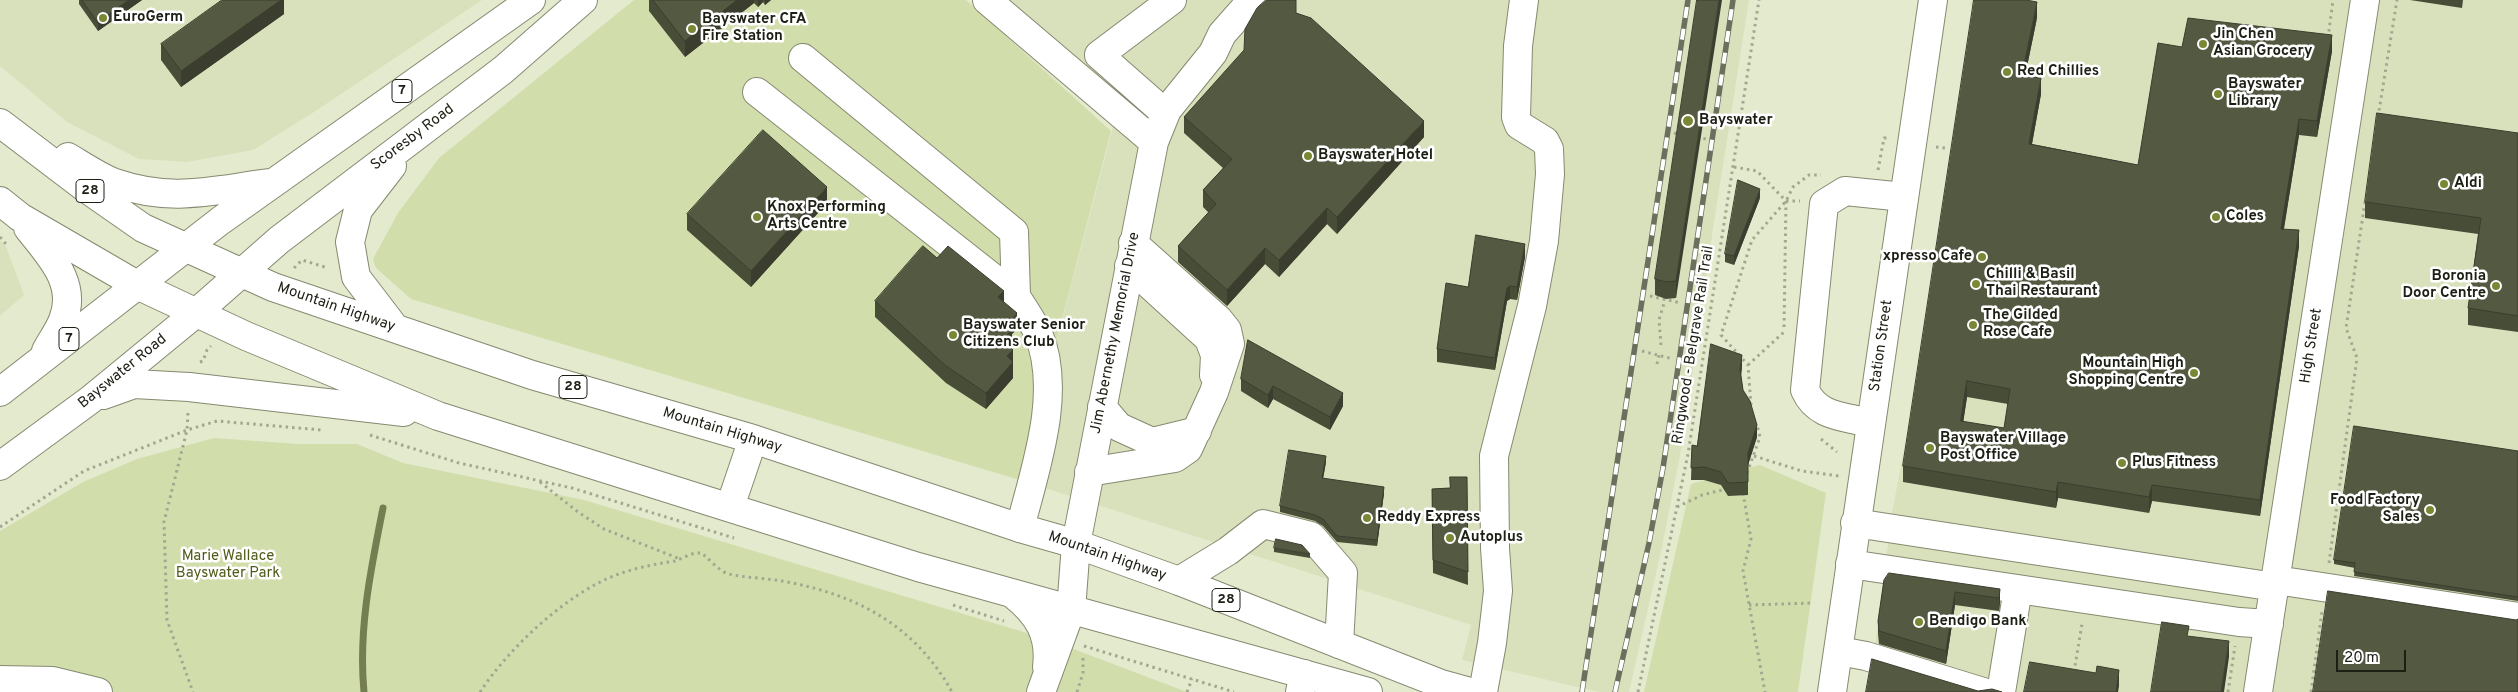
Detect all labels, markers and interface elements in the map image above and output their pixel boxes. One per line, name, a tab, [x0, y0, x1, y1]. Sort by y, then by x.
place label: EuroGerm	[113, 9, 183, 27]
place label: Bayswater CFA Fire Station	[702, 11, 806, 46]
marker: EuroGerm	[97, 12, 109, 24]
marker: Bayswater CFA Fire Station	[686, 23, 698, 35]
place label: Jin Chen Asian Grocery	[2213, 26, 2312, 61]
marker: Jin Chen Asian Grocery	[2197, 38, 2209, 50]
place label: Red Chillies	[2017, 63, 2099, 81]
marker: Red Chillies	[2001, 66, 2013, 78]
place label: Bayswater Library	[2228, 76, 2302, 111]
road number: 7	[392, 80, 412, 102]
marker: Bayswater Library	[2212, 88, 2224, 100]
street label: Scoresby Road	[368, 101, 458, 175]
place label: Bayswater	[1699, 112, 1773, 130]
marker: Bayswater	[1681, 114, 1695, 128]
place label: Bayswater Hotel	[1318, 147, 1433, 165]
marker: Bayswater Hotel	[1302, 150, 1314, 162]
place label: Aldi	[2454, 175, 2482, 193]
marker: Aldi	[2438, 178, 2450, 190]
road number: 28	[76, 180, 104, 202]
place label: Knox Performing Arts Centre	[767, 199, 886, 234]
place label: Coles	[2226, 208, 2264, 226]
marker: Knox Performing Arts Centre	[751, 211, 763, 223]
marker: Coles	[2210, 211, 2222, 223]
street label: Jim Abernethy Memorial Drive	[1088, 231, 1144, 435]
street label: Ringwood - Belgrave Rail Trail	[1669, 244, 1719, 446]
place label: xpresso Cafe	[1882, 248, 1972, 266]
marker: xpresso Cafe	[1976, 251, 1988, 263]
place label: Chilli & Basil Thai Restaurant	[1986, 266, 2098, 301]
place label: Boronia Door Centre	[2403, 268, 2486, 303]
marker: Chilli & Basil Thai Restaurant	[1970, 278, 1982, 290]
street label: Mountain Highway	[275, 279, 397, 337]
marker: Boronia Door Centre	[2490, 280, 2502, 292]
street label: Station Street	[1867, 299, 1897, 393]
place label: The Gilded Rose Cafe	[1983, 307, 2058, 342]
street label: High Street	[2297, 307, 2327, 385]
place label: Bayswater Senior Citizens Club	[963, 317, 1086, 352]
marker: The Gilded Rose Cafe	[1967, 319, 1979, 331]
road number: 7	[59, 328, 79, 350]
marker: Bayswater Senior Citizens Club	[947, 329, 959, 341]
street label: Bayswater Road	[75, 331, 171, 413]
place label: Mountain High Shopping Centre	[2069, 355, 2184, 390]
marker: Mountain High Shopping Centre	[2188, 367, 2200, 379]
road number: 28	[559, 376, 587, 398]
street label: Mountain Highway	[660, 404, 784, 458]
place label: Bayswater Village Post Office	[1940, 430, 2066, 465]
marker: Bayswater Village Post Office	[1924, 442, 1936, 454]
place label: Plus Fitness	[2132, 454, 2216, 472]
marker: Plus Fitness	[2116, 457, 2128, 469]
place label: Food Factory Sales	[2330, 492, 2420, 527]
marker: Food Factory Sales	[2424, 504, 2436, 516]
place label: Reddy Express	[1377, 509, 1481, 527]
marker: Reddy Express	[1361, 512, 1373, 524]
street label: Mountain Highway	[1046, 528, 1168, 586]
place label: Autoplus	[1460, 529, 1523, 547]
marker: Autoplus	[1444, 532, 1456, 544]
park label: Marie Wallace Bayswater Park	[176, 548, 280, 583]
road number: 28	[1212, 588, 1240, 612]
place label: Bendigo Bank	[1929, 613, 2027, 631]
marker: Bendigo Bank	[1913, 616, 1925, 628]
scale bar	[2338, 640, 2408, 672]
text: 20 m	[2344, 649, 2379, 668]

